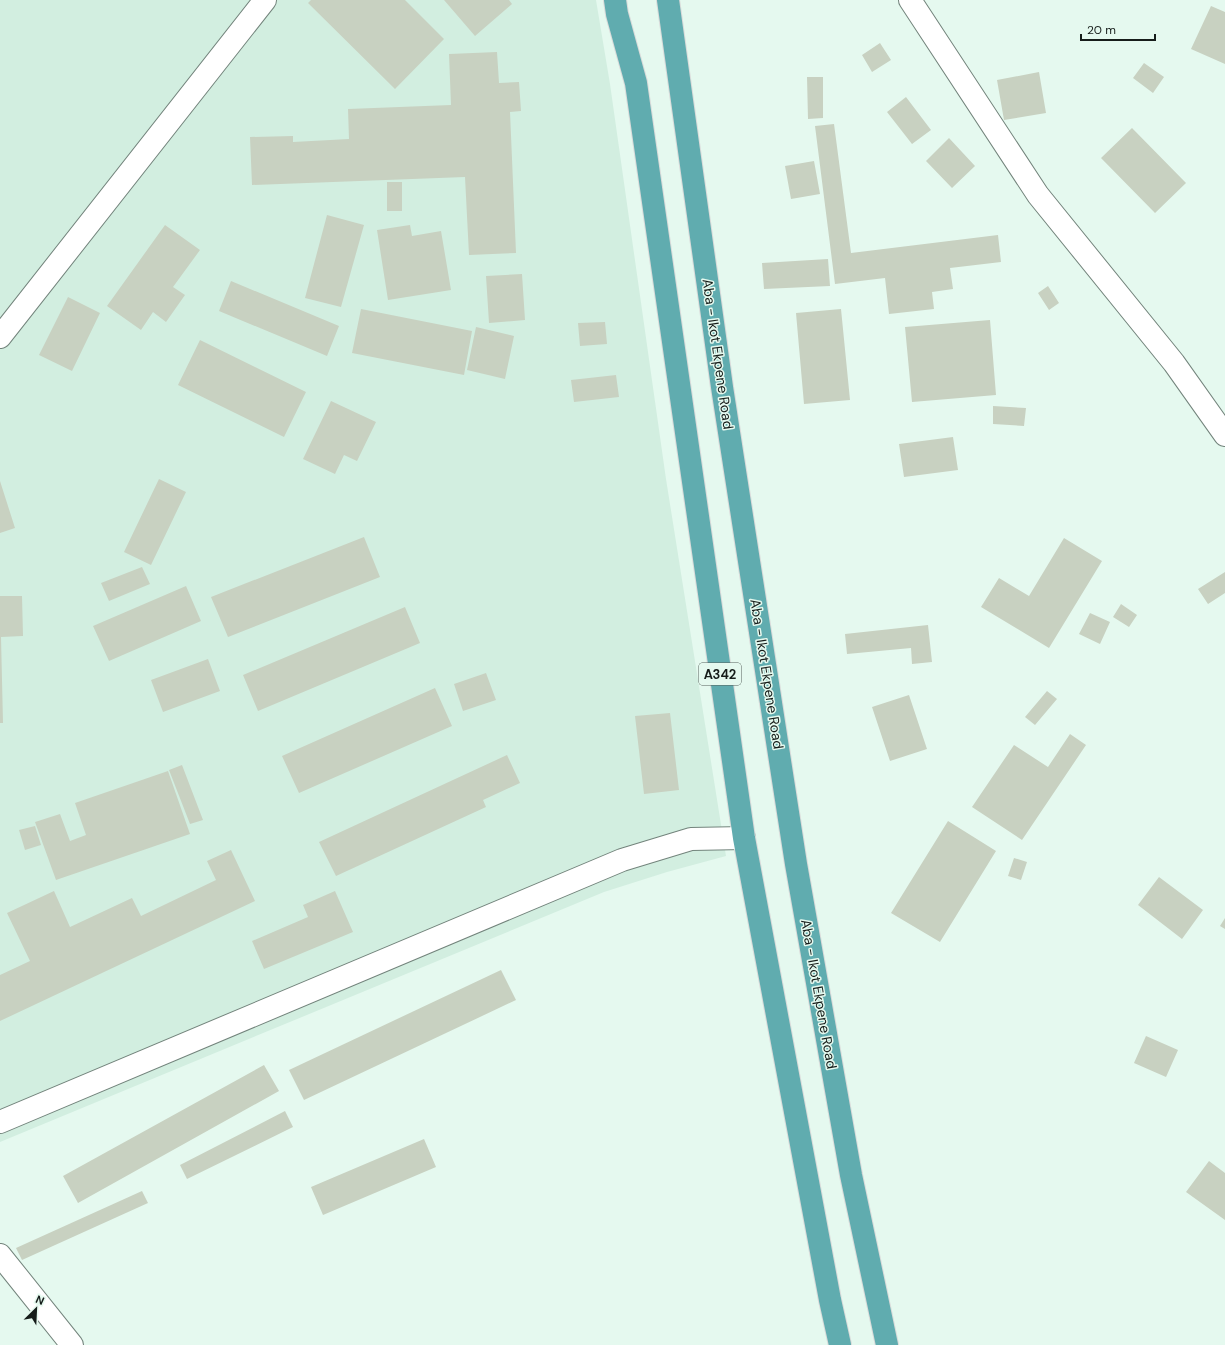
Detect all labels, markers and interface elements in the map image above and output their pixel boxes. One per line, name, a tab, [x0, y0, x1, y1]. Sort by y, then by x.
scale bar	[1081, 16, 1155, 42]
text: 20 m	[1087, 22, 1116, 38]
street label: Aba - Ikot Ekpene Road	[699, 278, 737, 430]
street label: Aba - Ikot Ekpene Road	[746, 598, 788, 750]
road number: A342	[699, 663, 741, 685]
street label: Aba - Ikot Ekpene Road	[797, 918, 841, 1070]
north arrow	[16, 1289, 56, 1329]
text: N	[34, 1292, 47, 1308]

